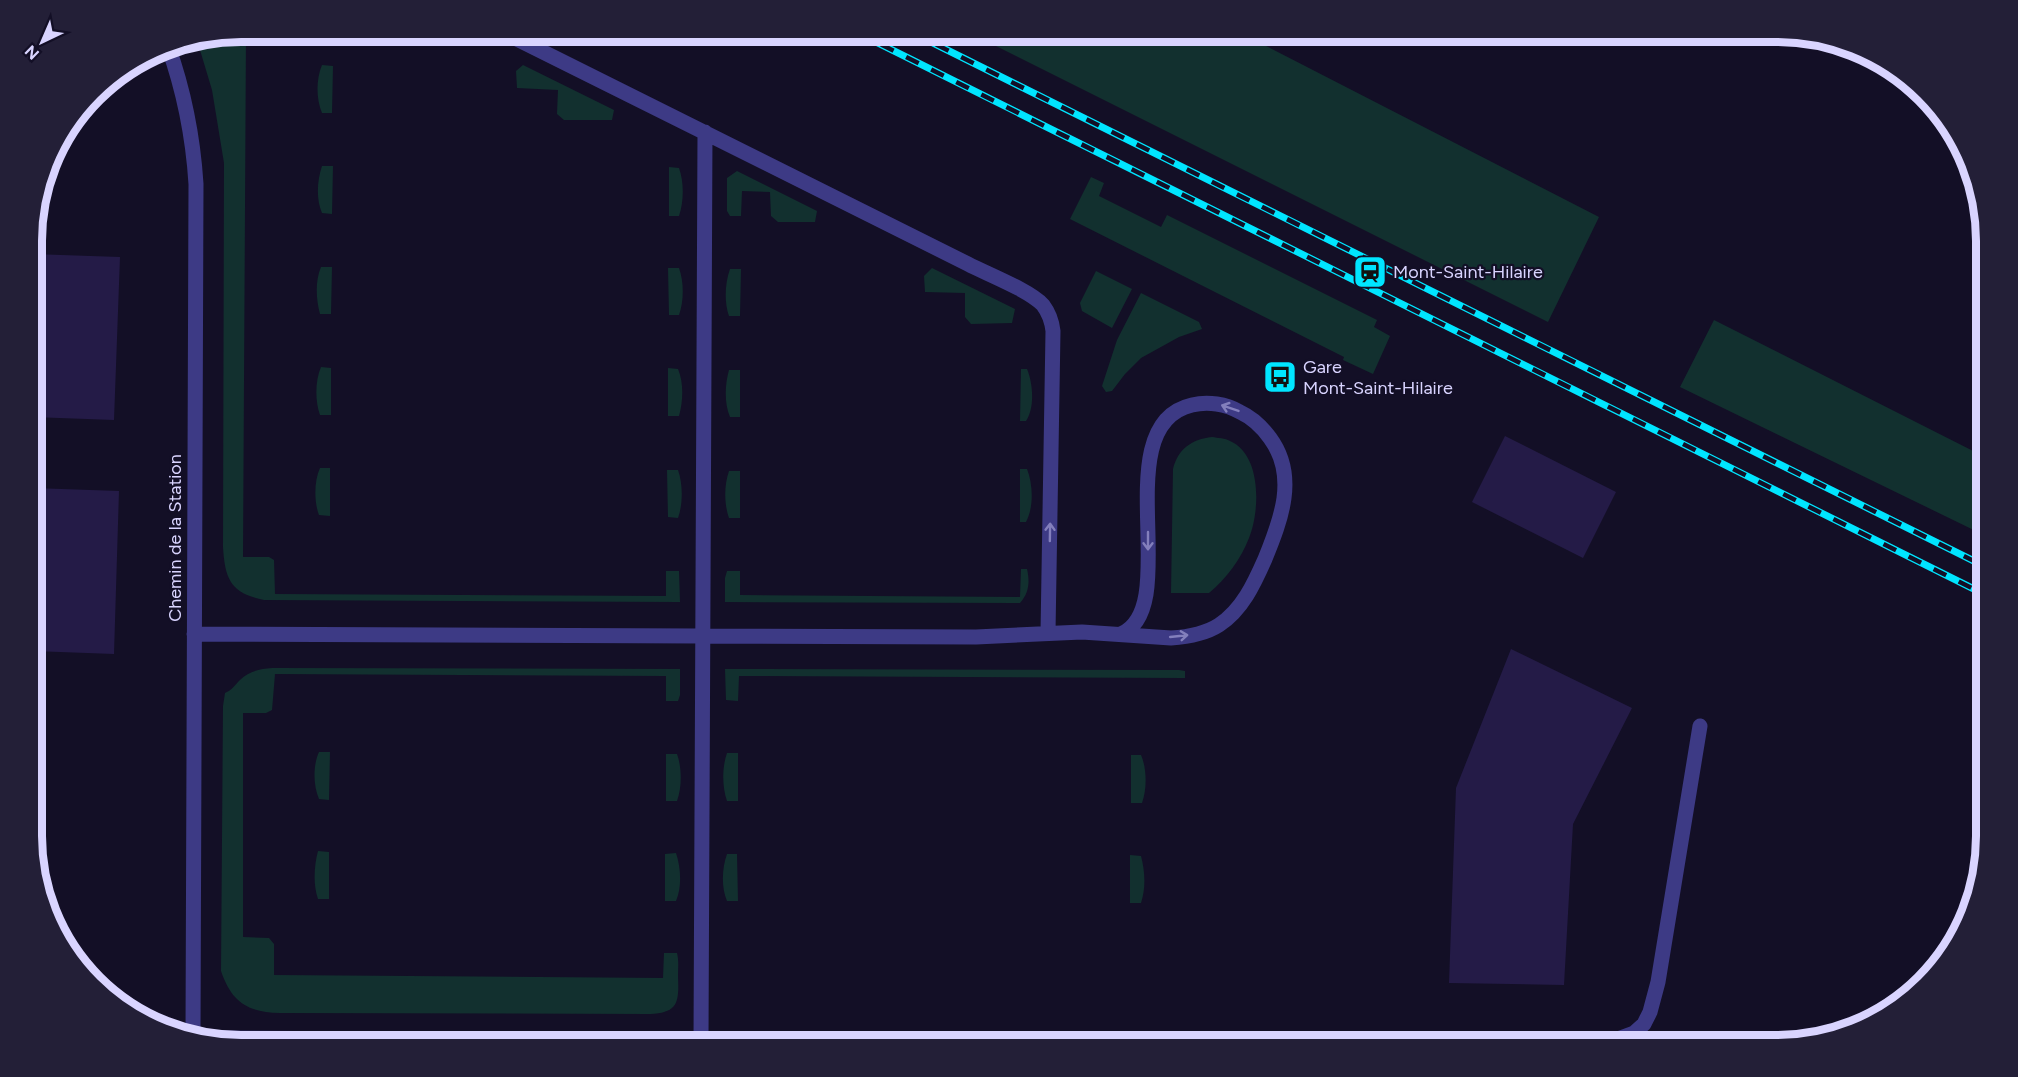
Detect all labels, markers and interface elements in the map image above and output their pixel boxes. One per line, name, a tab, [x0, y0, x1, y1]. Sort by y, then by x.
north arrow	[12, 12, 72, 72]
text: N	[21, 41, 43, 64]
station icon: Mont-Saint-Hilaire	[1352, 254, 1388, 290]
place label: Mont-Saint-Hilaire	[1393, 261, 1543, 283]
place label: Gare Mont-Saint-Hilaire	[1303, 356, 1453, 399]
bus stop icon: Gare Mont-Saint-Hilaire	[1262, 359, 1298, 395]
one-way arrow	[1221, 402, 1240, 413]
street label: Chemin de la Station	[164, 454, 186, 622]
one-way arrow	[1044, 523, 1056, 543]
one-way arrow	[1142, 531, 1154, 551]
one-way arrow	[1169, 631, 1189, 642]

